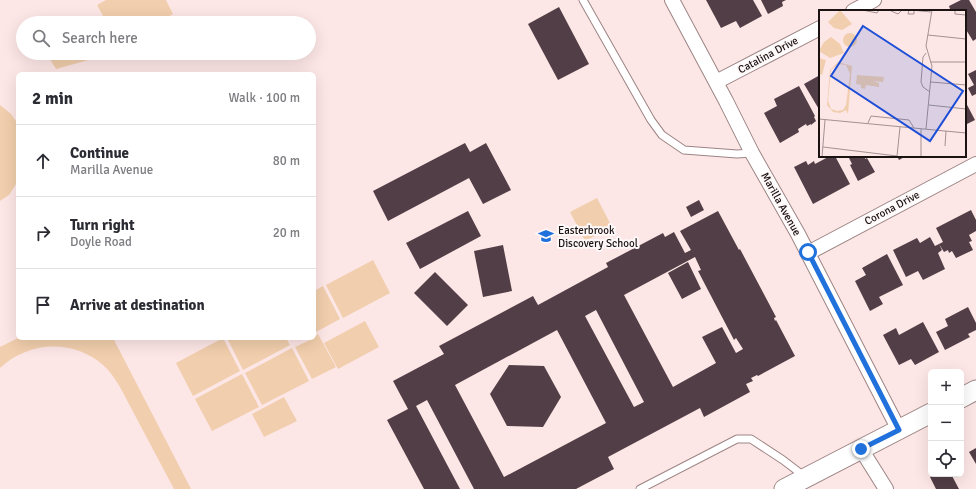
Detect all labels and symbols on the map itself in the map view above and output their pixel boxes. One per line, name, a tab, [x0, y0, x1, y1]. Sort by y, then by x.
inset map	[819, 10, 966, 157]
street label: Catalina Drive	[736, 34, 800, 76]
street label: Marilla Avenue	[758, 170, 804, 238]
street label: Corona Drive	[862, 188, 922, 228]
place label: Easterbrook Discovery School	[558, 224, 638, 250]
school or university icon: Easterbrook Discovery School	[537, 227, 555, 245]
route start	[799, 243, 817, 261]
route end	[852, 440, 870, 458]

